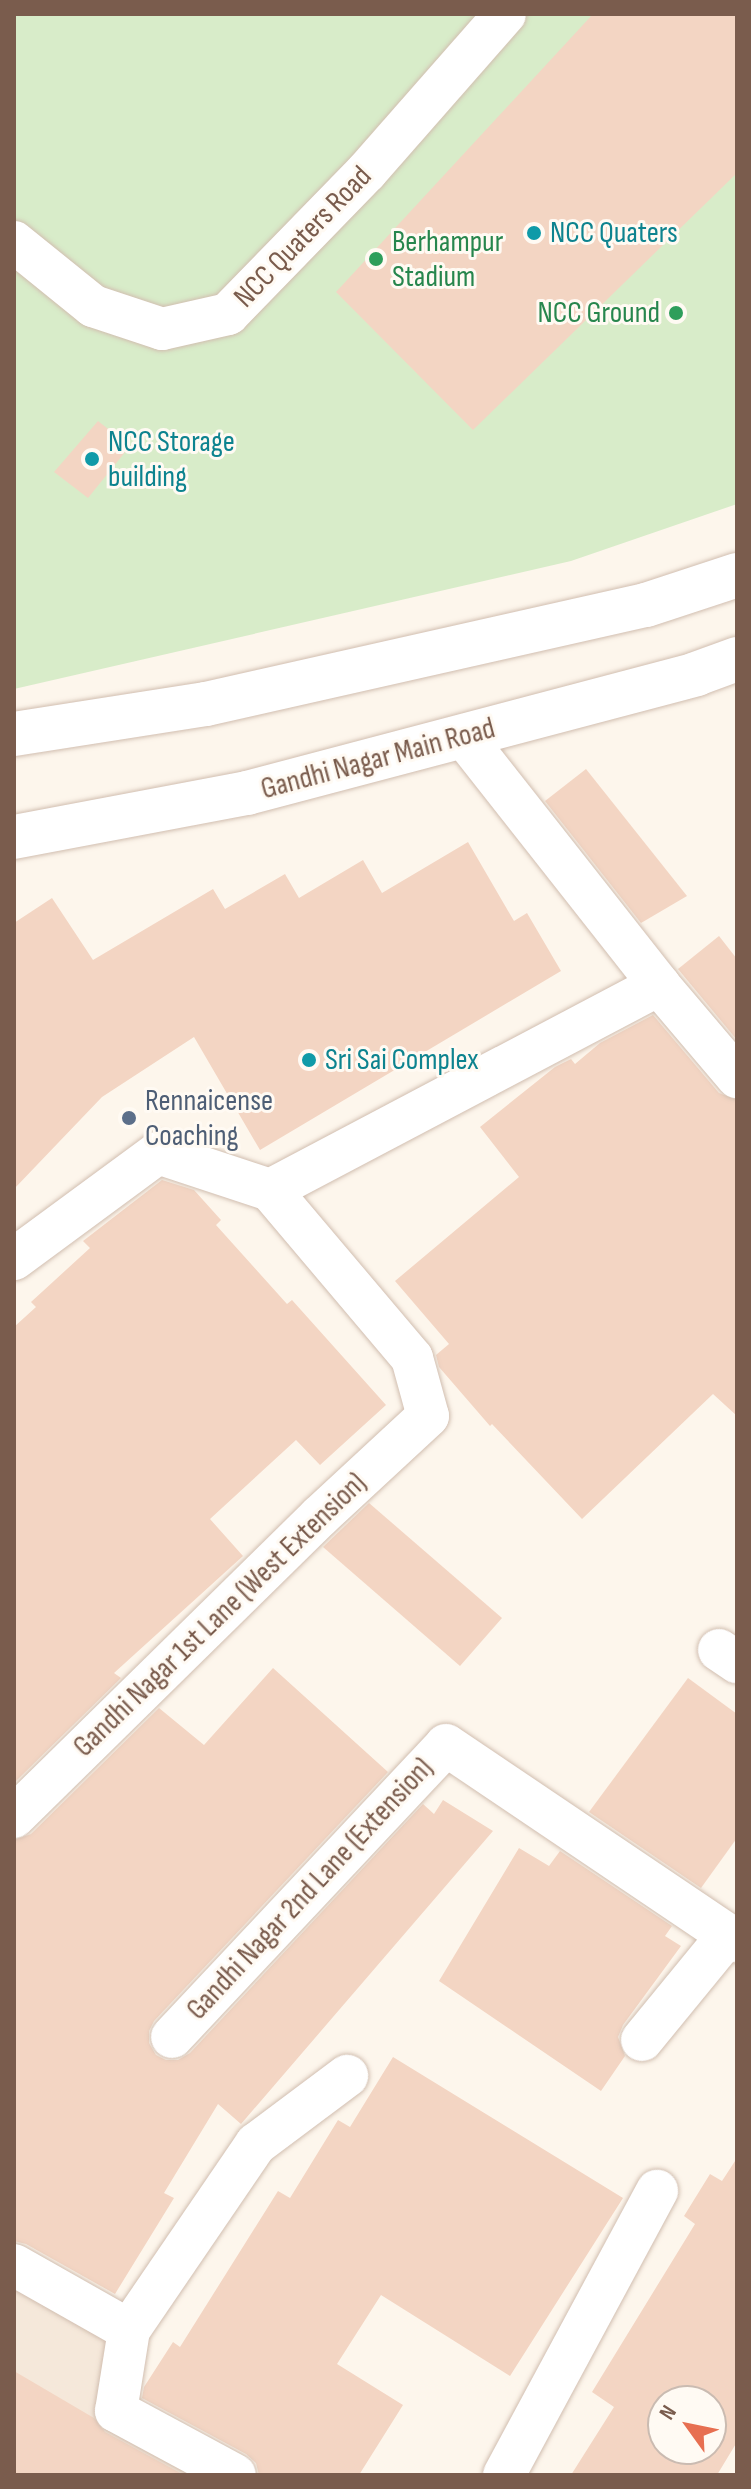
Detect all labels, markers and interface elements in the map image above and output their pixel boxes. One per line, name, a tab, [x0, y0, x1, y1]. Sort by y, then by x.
street label: NCC Quaters Road	[227, 159, 379, 315]
place label: NCC Quaters	[550, 215, 678, 251]
place label: Berhampur Stadium	[392, 224, 503, 294]
marker: NCC Quaters	[525, 224, 543, 242]
marker: Berhampur Stadium	[367, 250, 385, 268]
place label: NCC Ground	[538, 295, 660, 331]
marker: NCC Ground	[667, 304, 685, 322]
place label: NCC Storage building	[108, 424, 235, 494]
marker: NCC Storage building	[83, 450, 101, 468]
street label: Gandhi Nagar Main Road	[257, 710, 499, 808]
place label: Sri Sai Complex	[325, 1042, 479, 1078]
marker: Sri Sai Complex	[300, 1051, 318, 1069]
place label: Rennaicense Coaching	[145, 1083, 273, 1154]
marker: Rennaicense Coaching	[120, 1109, 138, 1127]
street label: Gandhi Nagar 1st Lane (West Extension)	[66, 1465, 374, 1765]
street label: Gandhi Nagar 2nd Lane (Extension)	[179, 1751, 441, 2027]
north arrow	[647, 2385, 727, 2465]
text: N	[654, 2400, 683, 2425]

